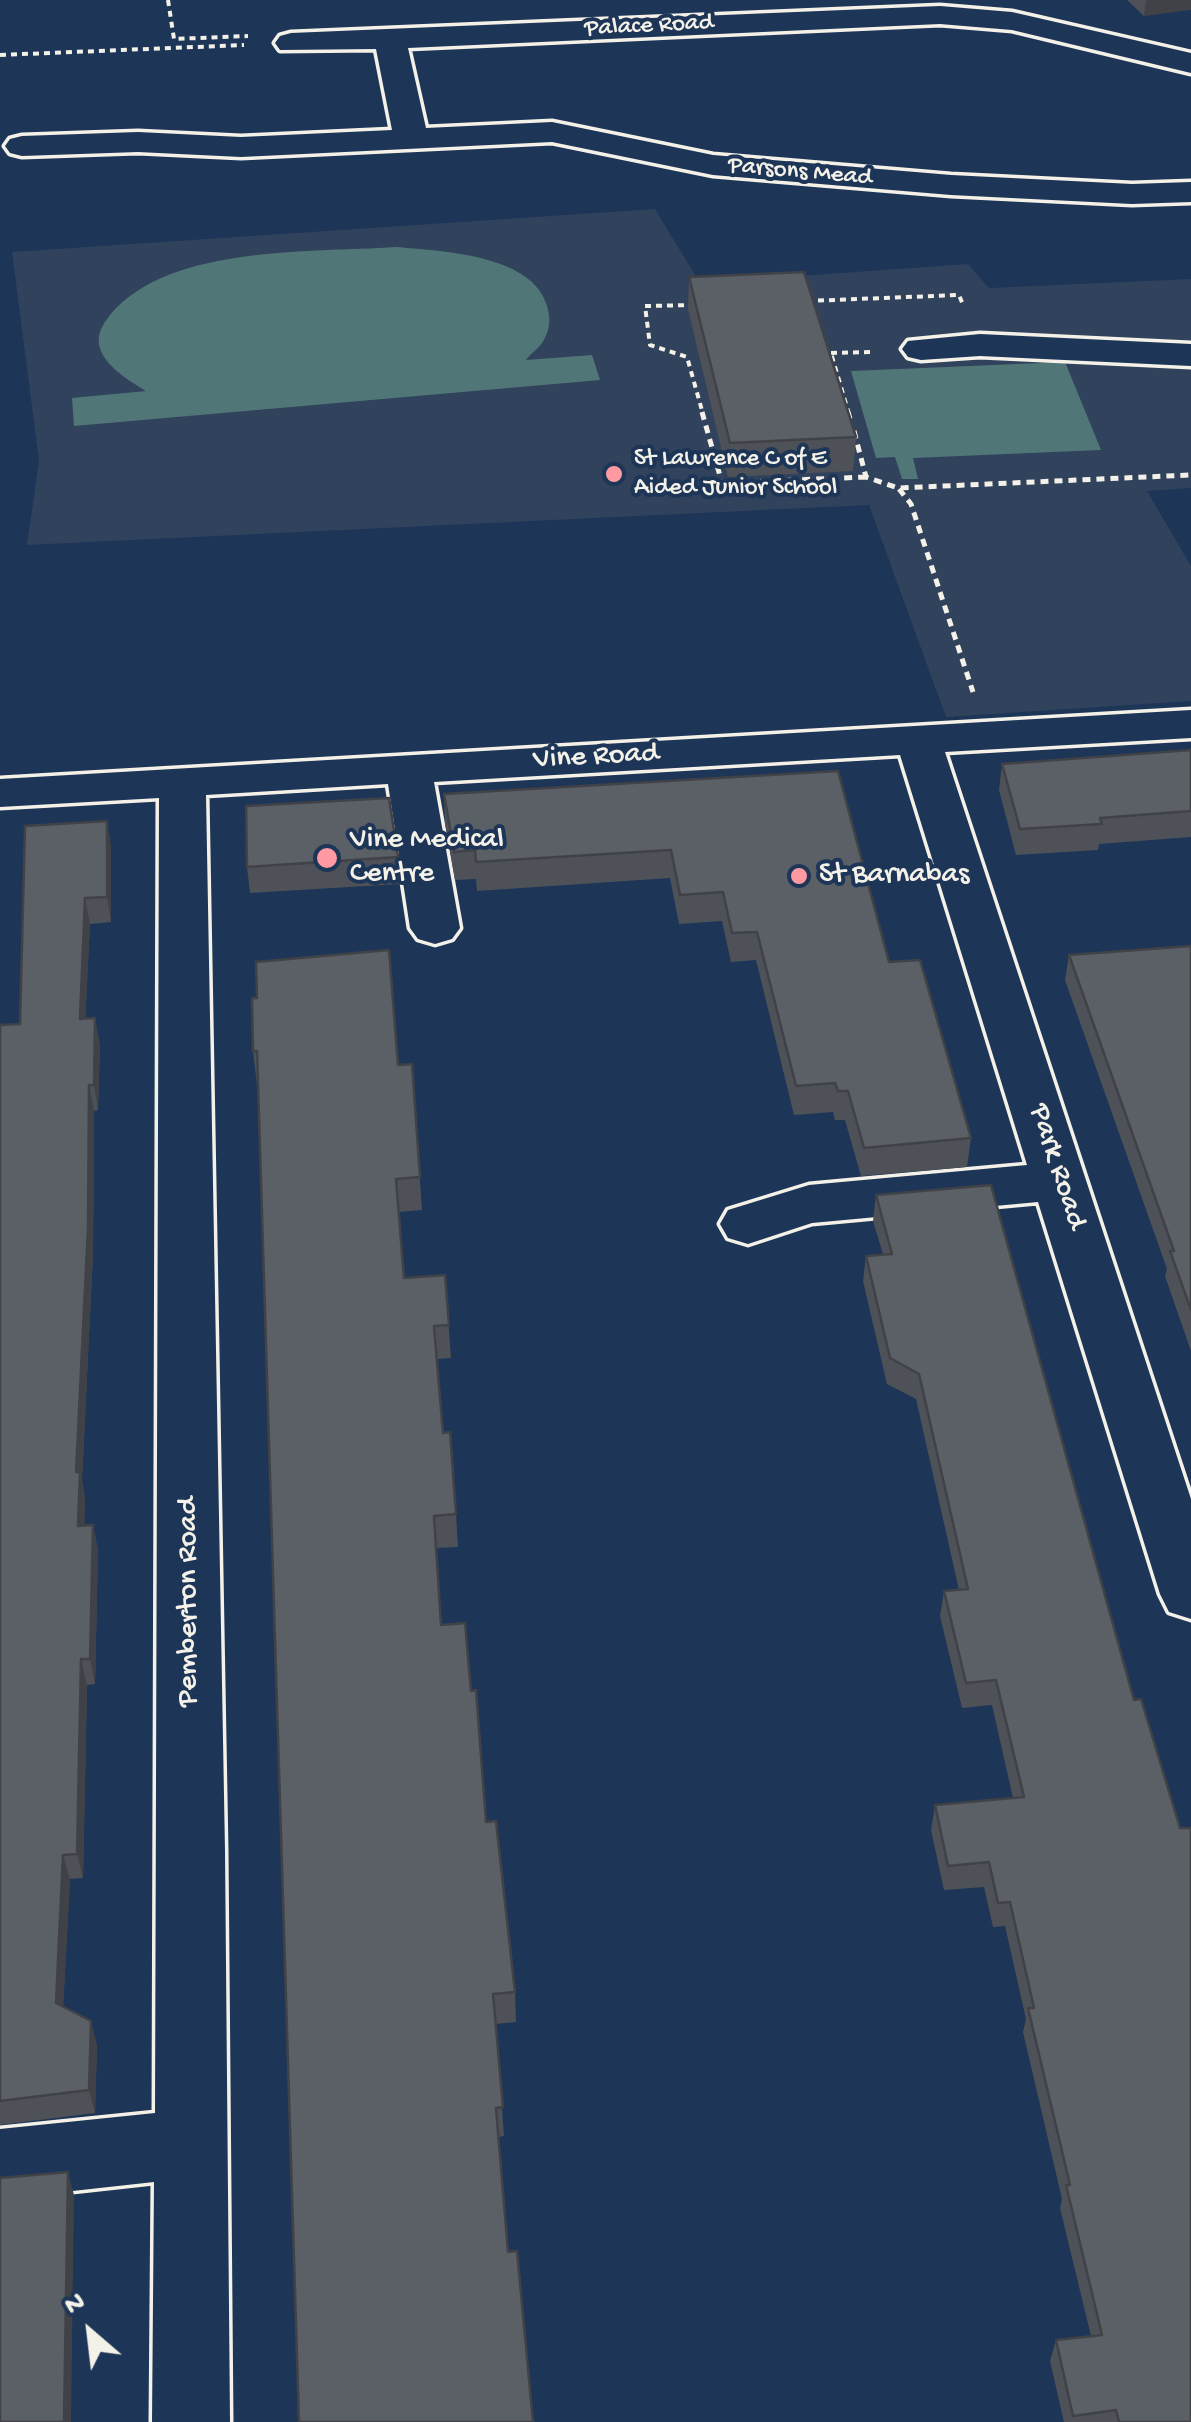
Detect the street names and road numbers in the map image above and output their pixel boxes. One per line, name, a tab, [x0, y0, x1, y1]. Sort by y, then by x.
street label: Palace Road	[584, 9, 714, 45]
street label: Parsons Mead	[727, 152, 873, 194]
street label: Vine Road	[532, 737, 660, 779]
street label: Park Road	[1019, 1100, 1093, 1234]
street label: Pemberton Road	[172, 1497, 208, 1707]

